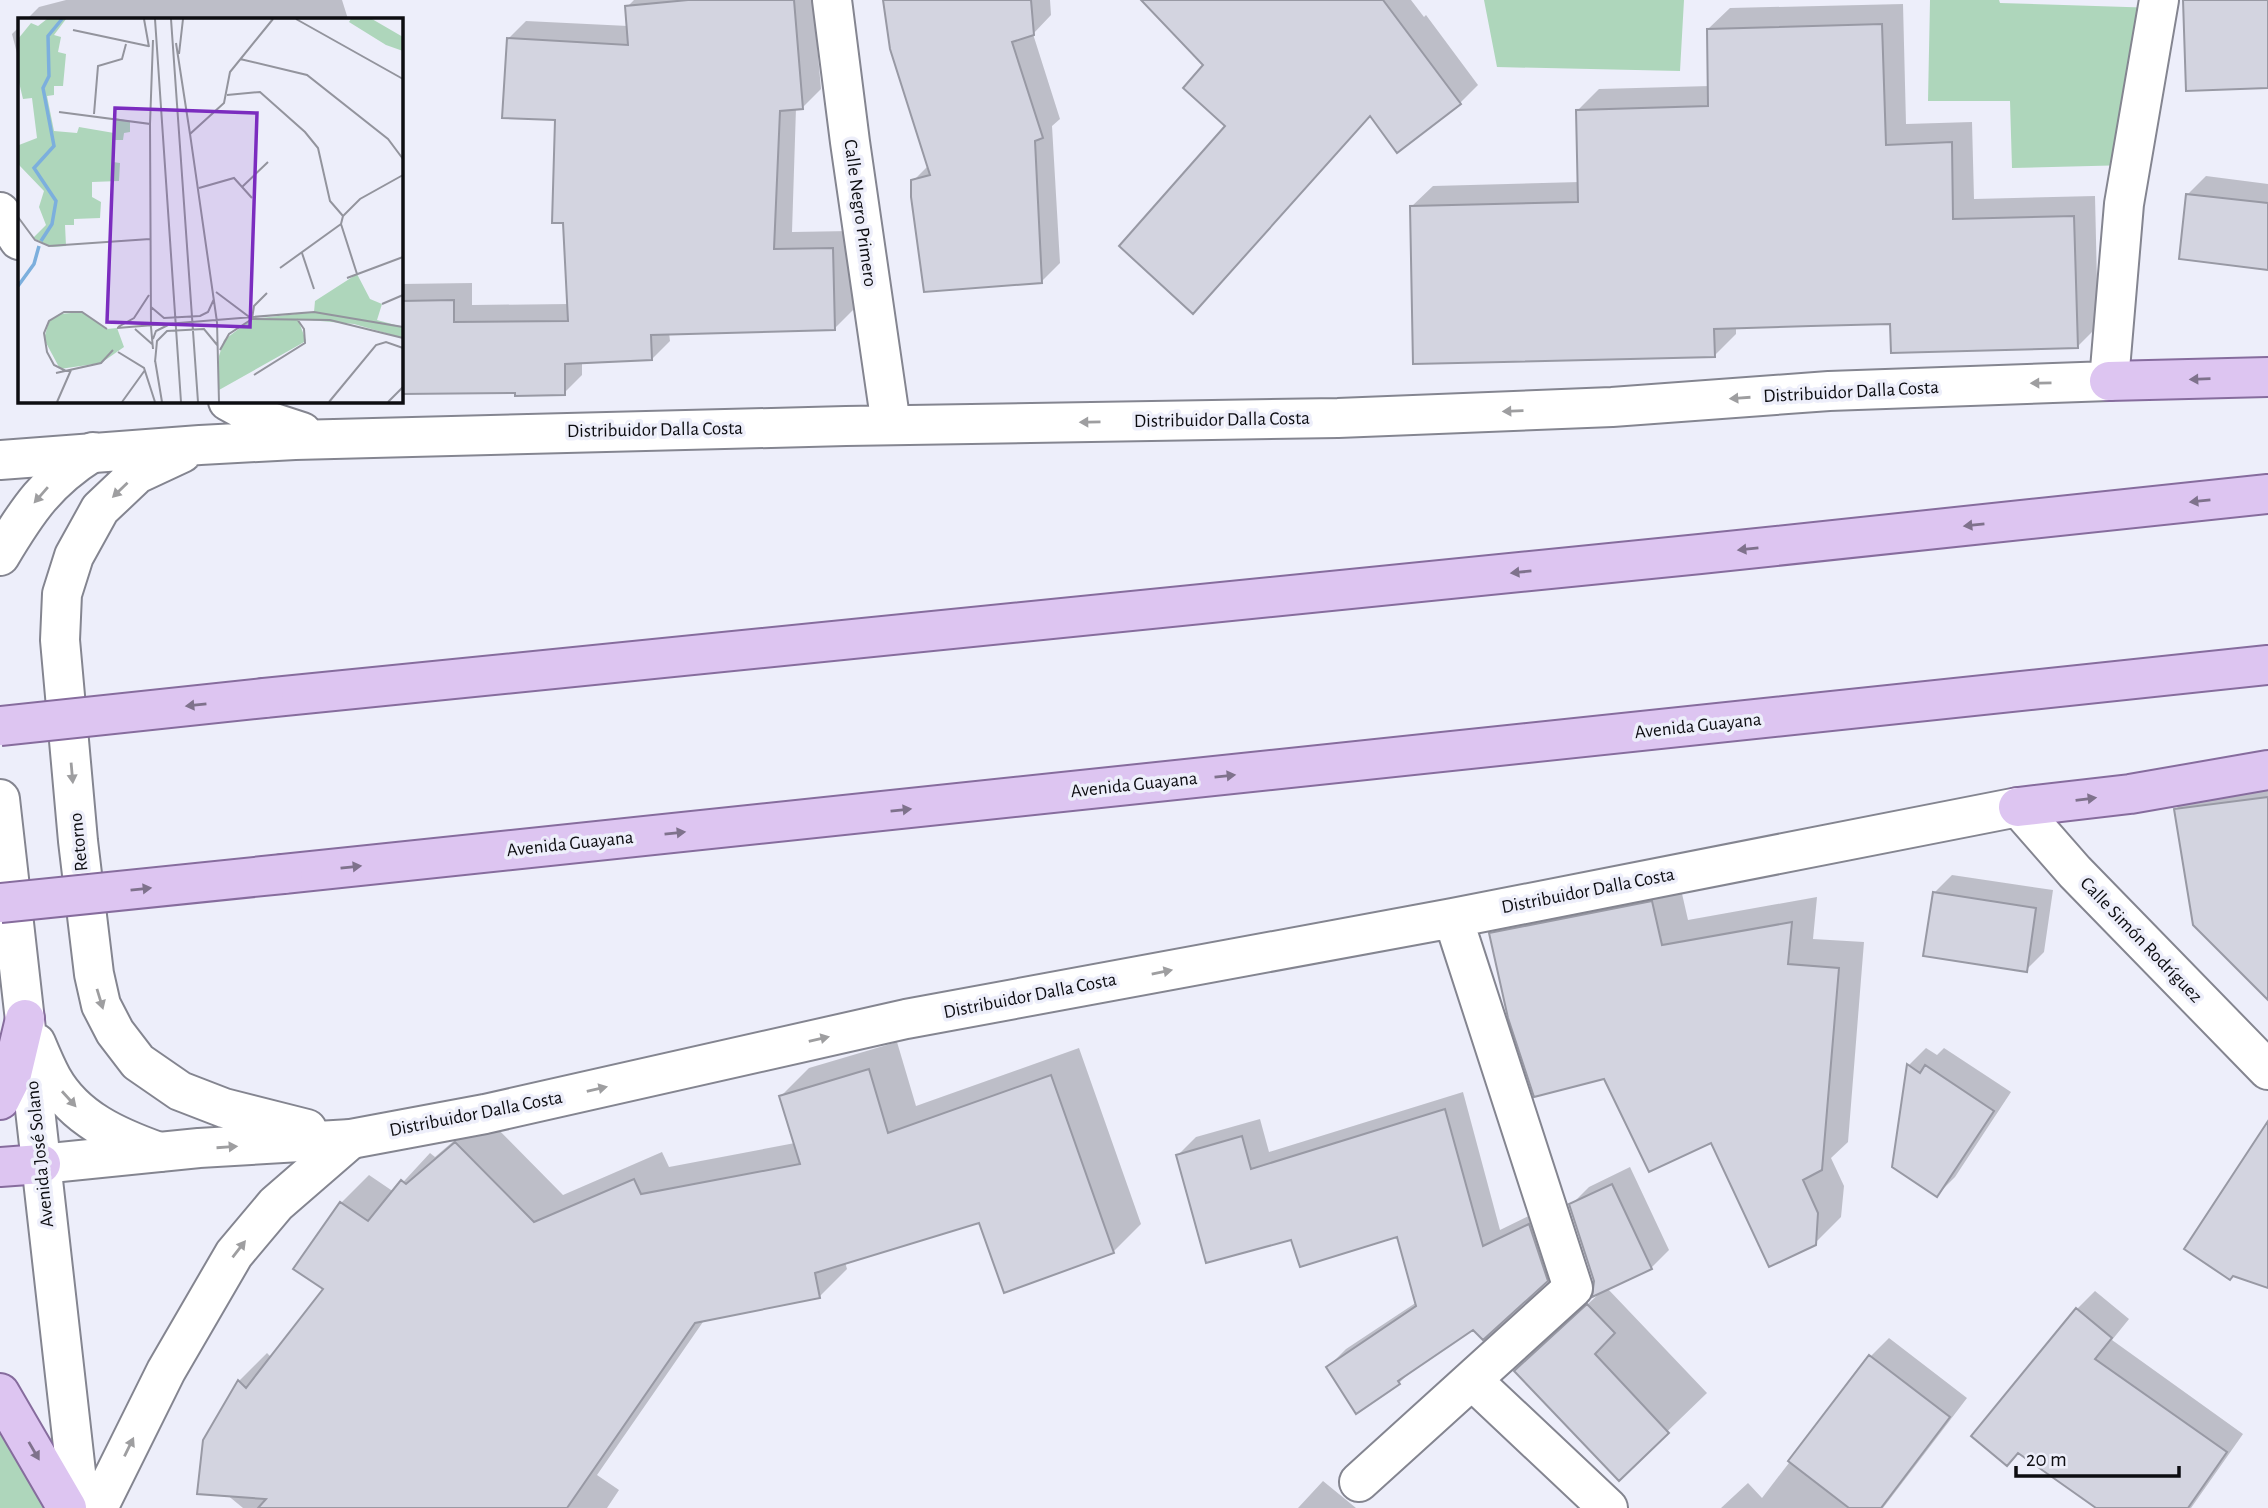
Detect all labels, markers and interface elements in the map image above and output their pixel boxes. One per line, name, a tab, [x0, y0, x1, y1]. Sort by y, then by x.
inset map	[18, 18, 402, 402]
street label: Calle Negro Primero	[840, 138, 880, 288]
one-way arrow	[2189, 373, 2211, 384]
one-way arrow	[2029, 377, 2051, 389]
street label: Distribuidor Dalla Costa	[1763, 378, 1940, 406]
one-way arrow	[1729, 393, 1751, 404]
one-way arrow	[1502, 406, 1524, 417]
street label: Distribuidor Dalla Costa	[1134, 409, 1310, 431]
one-way arrow	[1078, 416, 1100, 428]
street label: Distribuidor Dalla Costa	[567, 419, 743, 441]
one-way arrow	[112, 481, 129, 497]
one-way arrow	[33, 486, 49, 504]
one-way arrow	[2189, 496, 2211, 507]
one-way arrow	[1963, 520, 1985, 531]
one-way arrow	[1736, 544, 1758, 555]
one-way arrow	[1510, 567, 1532, 578]
one-way arrow	[184, 700, 206, 711]
street label: Avenida Guayana	[1634, 710, 1763, 742]
one-way arrow	[67, 763, 78, 785]
street label: Avenida Guayana	[1070, 769, 1199, 801]
one-way arrow	[1214, 770, 1236, 781]
one-way arrow	[2075, 794, 2097, 805]
one-way arrow	[890, 804, 912, 815]
street label: Retorno	[66, 812, 92, 872]
street label: Avenida Guayana	[506, 828, 635, 860]
one-way arrow	[664, 828, 686, 839]
one-way arrow	[340, 861, 362, 872]
street label: Distribuidor Dalla Costa	[1500, 865, 1676, 917]
street label: Calle Simón Rodríguez	[2076, 874, 2206, 1006]
one-way arrow	[130, 883, 152, 894]
one-way arrow	[1151, 966, 1173, 977]
street label: Distribuidor Dalla Costa	[942, 970, 1118, 1022]
one-way arrow	[96, 988, 106, 1009]
one-way arrow	[808, 1033, 830, 1044]
street label: Avenida José Solano	[23, 1080, 57, 1228]
one-way arrow	[586, 1083, 608, 1094]
street label: Distribuidor Dalla Costa	[388, 1088, 564, 1140]
one-way arrow	[61, 1090, 77, 1108]
one-way arrow	[217, 1141, 239, 1152]
one-way arrow	[232, 1240, 247, 1258]
scale bar	[2016, 1434, 2179, 1478]
one-way arrow	[124, 1437, 135, 1457]
one-way arrow	[27, 1441, 40, 1460]
text: 20 m	[2026, 1449, 2067, 1470]

